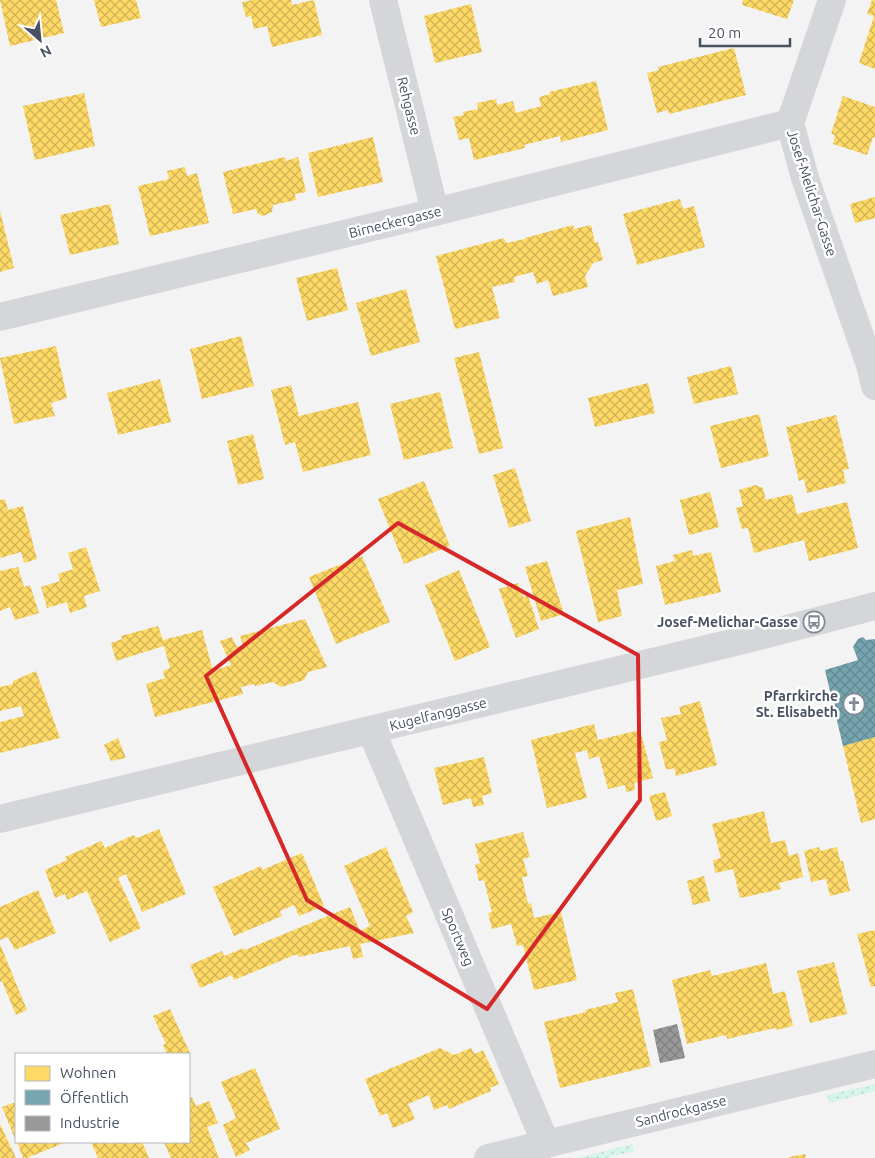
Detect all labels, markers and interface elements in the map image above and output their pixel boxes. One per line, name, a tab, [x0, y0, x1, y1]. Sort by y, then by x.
north arrow	[15, 15, 65, 65]
scale bar	[700, 15, 790, 47]
text: 20 m	[708, 24, 741, 41]
text: N	[38, 42, 54, 61]
street label: Rehgasse	[394, 75, 424, 137]
street label: Josef-Melichar-Gasse	[784, 128, 840, 258]
street label: Birneckergasse	[347, 203, 443, 241]
bus stop icon: Josef-Melichar-Gasse	[802, 610, 826, 634]
place label: Josef-Melichar-Gasse	[657, 614, 798, 630]
place label: Pfarrkirche St. Elisabeth	[756, 688, 838, 720]
church icon: Pfarrkirche St. Elisabeth	[842, 692, 866, 716]
street label: Kugelfanggasse	[388, 694, 488, 734]
street label: Sportweg	[439, 906, 477, 968]
legend	[15, 1053, 190, 1143]
text: Wohnen	[60, 1064, 116, 1081]
text: Öffentlich	[60, 1089, 129, 1106]
street label: Sandrockgasse	[634, 1092, 728, 1130]
text: Industrie	[60, 1114, 120, 1131]

